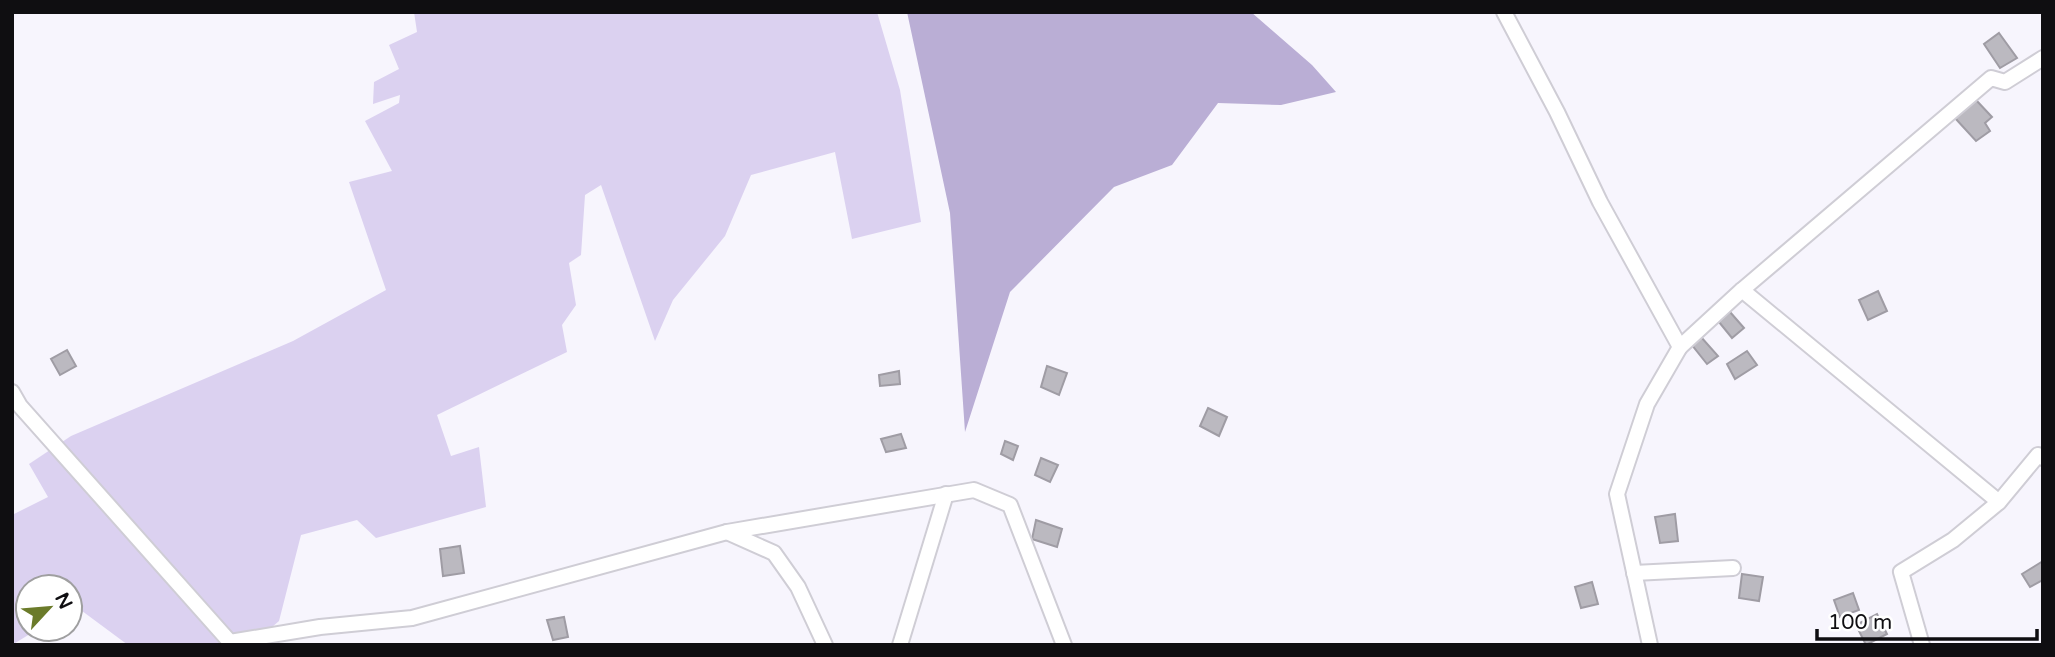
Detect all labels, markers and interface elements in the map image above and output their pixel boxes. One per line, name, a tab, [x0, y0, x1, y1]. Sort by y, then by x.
north arrow	[14, 573, 84, 643]
text: N	[50, 589, 77, 613]
scale bar	[1817, 598, 2038, 642]
text: 100 m	[1828, 610, 1892, 635]

